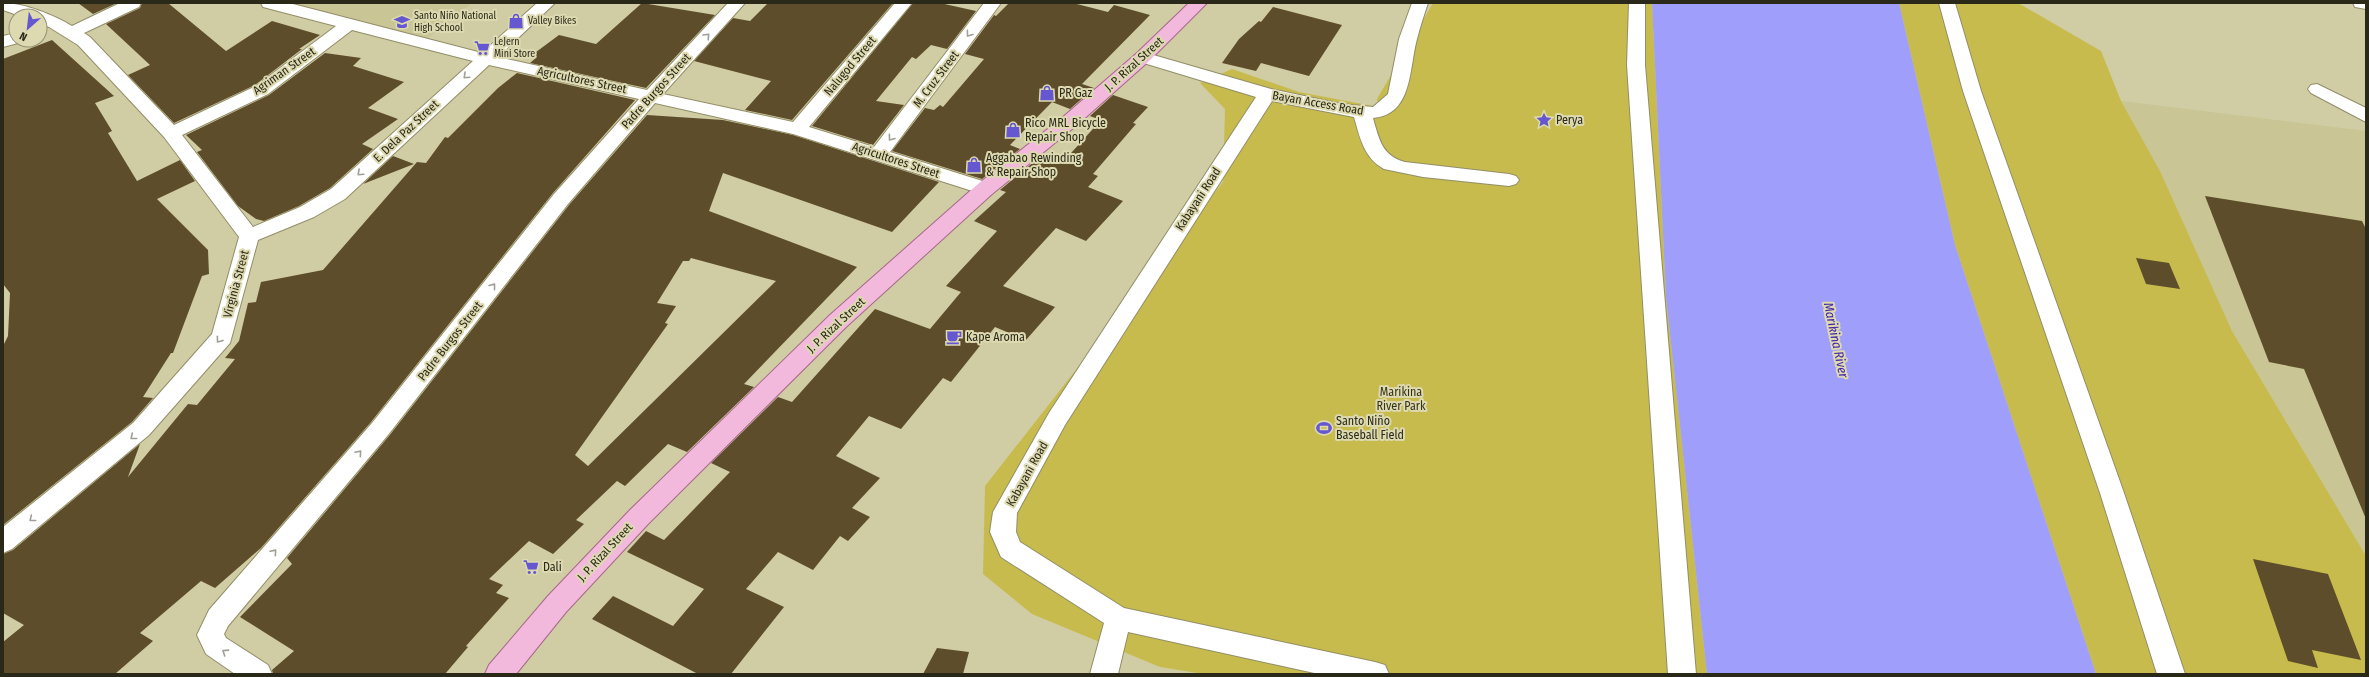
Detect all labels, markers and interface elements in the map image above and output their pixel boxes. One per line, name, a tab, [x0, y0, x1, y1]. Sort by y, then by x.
north arrow	[8, 8, 48, 48]
place label: Santo Niño National High School	[414, 10, 496, 34]
shop icon: Valley Bikes	[507, 12, 525, 30]
school or university icon: Santo Niño National High School	[393, 13, 411, 31]
place label: Valley Bikes	[528, 15, 576, 27]
text: N	[18, 29, 30, 44]
one-way arrow	[967, 30, 974, 37]
one-way arrow	[702, 33, 709, 40]
street label: Nalugod Street	[821, 33, 879, 98]
street label: J. P. Rizal Street	[1102, 34, 1166, 94]
place label: LeJern Mini Store	[494, 36, 535, 60]
supermarket icon: LeJern Mini Store	[473, 39, 491, 57]
street label: Agriman Street	[250, 44, 318, 98]
street label: M. Cruz Street	[910, 48, 962, 110]
street label: Padre Burgos Street	[618, 50, 694, 132]
street label: Agricultores Street	[536, 64, 628, 96]
one-way arrow	[463, 71, 471, 79]
shop icon: PR Gaz	[1038, 84, 1056, 102]
place label: PR Gaz	[1059, 86, 1092, 100]
street label: Bayan Access Road	[1271, 88, 1365, 118]
street label: E. Dela Paz Street	[370, 97, 442, 165]
place icon: Perya	[1535, 111, 1553, 129]
place label: Perya	[1556, 113, 1583, 127]
place label: Rico MRL Bicycle Repair Shop	[1025, 116, 1106, 144]
shop icon: Rico MRL Bicycle Repair Shop	[1004, 121, 1022, 139]
one-way arrow	[888, 134, 896, 141]
street label: Agricultores Street	[851, 139, 941, 181]
place label: Aggabao Rewinding & Repair Shop	[986, 151, 1082, 179]
shop icon: Aggabao Rewinding & Repair Shop	[965, 156, 983, 174]
street label: Kabayani Road	[1172, 165, 1224, 233]
one-way arrow	[357, 169, 365, 176]
street label: Virginia Street	[220, 249, 252, 319]
one-way arrow	[488, 284, 495, 291]
street label: J. P. Rizal Street	[804, 295, 868, 355]
street label: Padre Burgos Street	[415, 299, 485, 383]
water label: Marikina River	[1821, 301, 1851, 380]
cafe icon: Kape Aroma	[945, 328, 963, 346]
place label: Kape Aroma	[966, 330, 1025, 344]
one-way arrow	[217, 335, 224, 342]
park label: Marikina River Park	[1376, 385, 1426, 413]
place label: Santo Niño Baseball Field	[1336, 414, 1404, 442]
sports icon: Santo Niño Baseball Field	[1315, 419, 1333, 437]
one-way arrow	[130, 432, 137, 439]
street label: Kabayani Road	[1003, 439, 1051, 509]
one-way arrow	[355, 450, 362, 458]
one-way arrow	[29, 514, 36, 521]
street label: J. P. Rizal Street	[575, 520, 635, 584]
one-way arrow	[270, 549, 277, 557]
supermarket icon: Dali	[522, 558, 540, 576]
place label: Dali	[543, 560, 562, 574]
one-way arrow	[222, 650, 229, 657]

